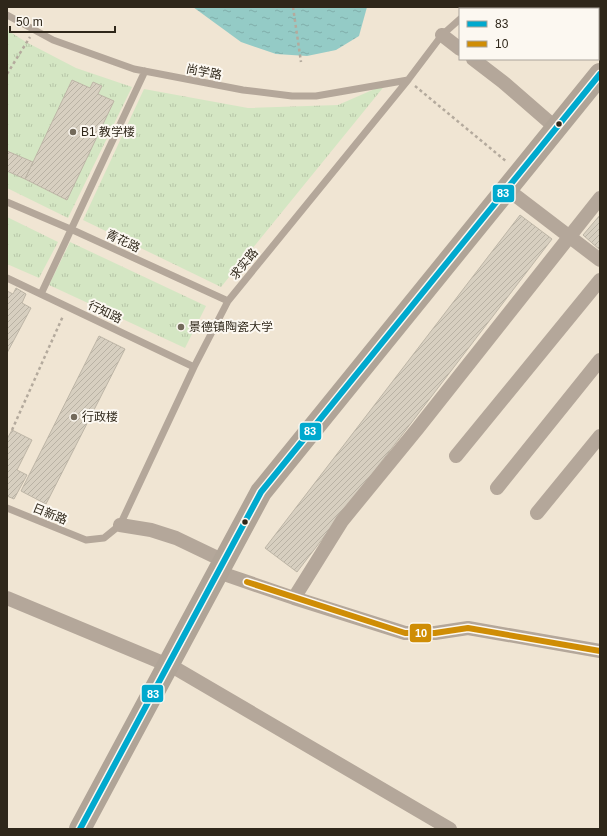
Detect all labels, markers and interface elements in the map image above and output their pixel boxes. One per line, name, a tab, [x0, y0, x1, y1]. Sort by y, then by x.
scale bar	[10, 8, 115, 34]
legend	[459, 8, 599, 60]
text: 50 m	[16, 15, 43, 29]
text: 83	[495, 17, 509, 31]
text: 10	[495, 37, 509, 51]
street label: 尚学路	[185, 62, 223, 82]
unlabelled marker	[554, 119, 564, 129]
place label: B1 教学楼	[81, 125, 135, 139]
marker: B1 教学楼	[68, 127, 78, 137]
line badge: 83	[492, 184, 515, 203]
text: 83	[497, 187, 509, 199]
street label: 青花路	[104, 227, 142, 255]
street label: 求实路	[227, 246, 261, 282]
street label: 行知路	[86, 298, 124, 326]
place label: 景德镇陶瓷大学	[189, 320, 273, 334]
marker: 景德镇陶瓷大学	[176, 322, 186, 332]
place label: 行政楼	[82, 410, 118, 424]
marker: 行政楼	[69, 412, 79, 422]
line badge: 83	[299, 422, 322, 441]
text: 83	[304, 425, 316, 437]
street label: 日新路	[31, 501, 69, 527]
unlabelled marker	[240, 517, 250, 527]
line badge: 10	[409, 623, 432, 643]
text: 10	[415, 627, 427, 639]
line badge: 83	[141, 684, 164, 703]
text: 83	[147, 688, 159, 700]

